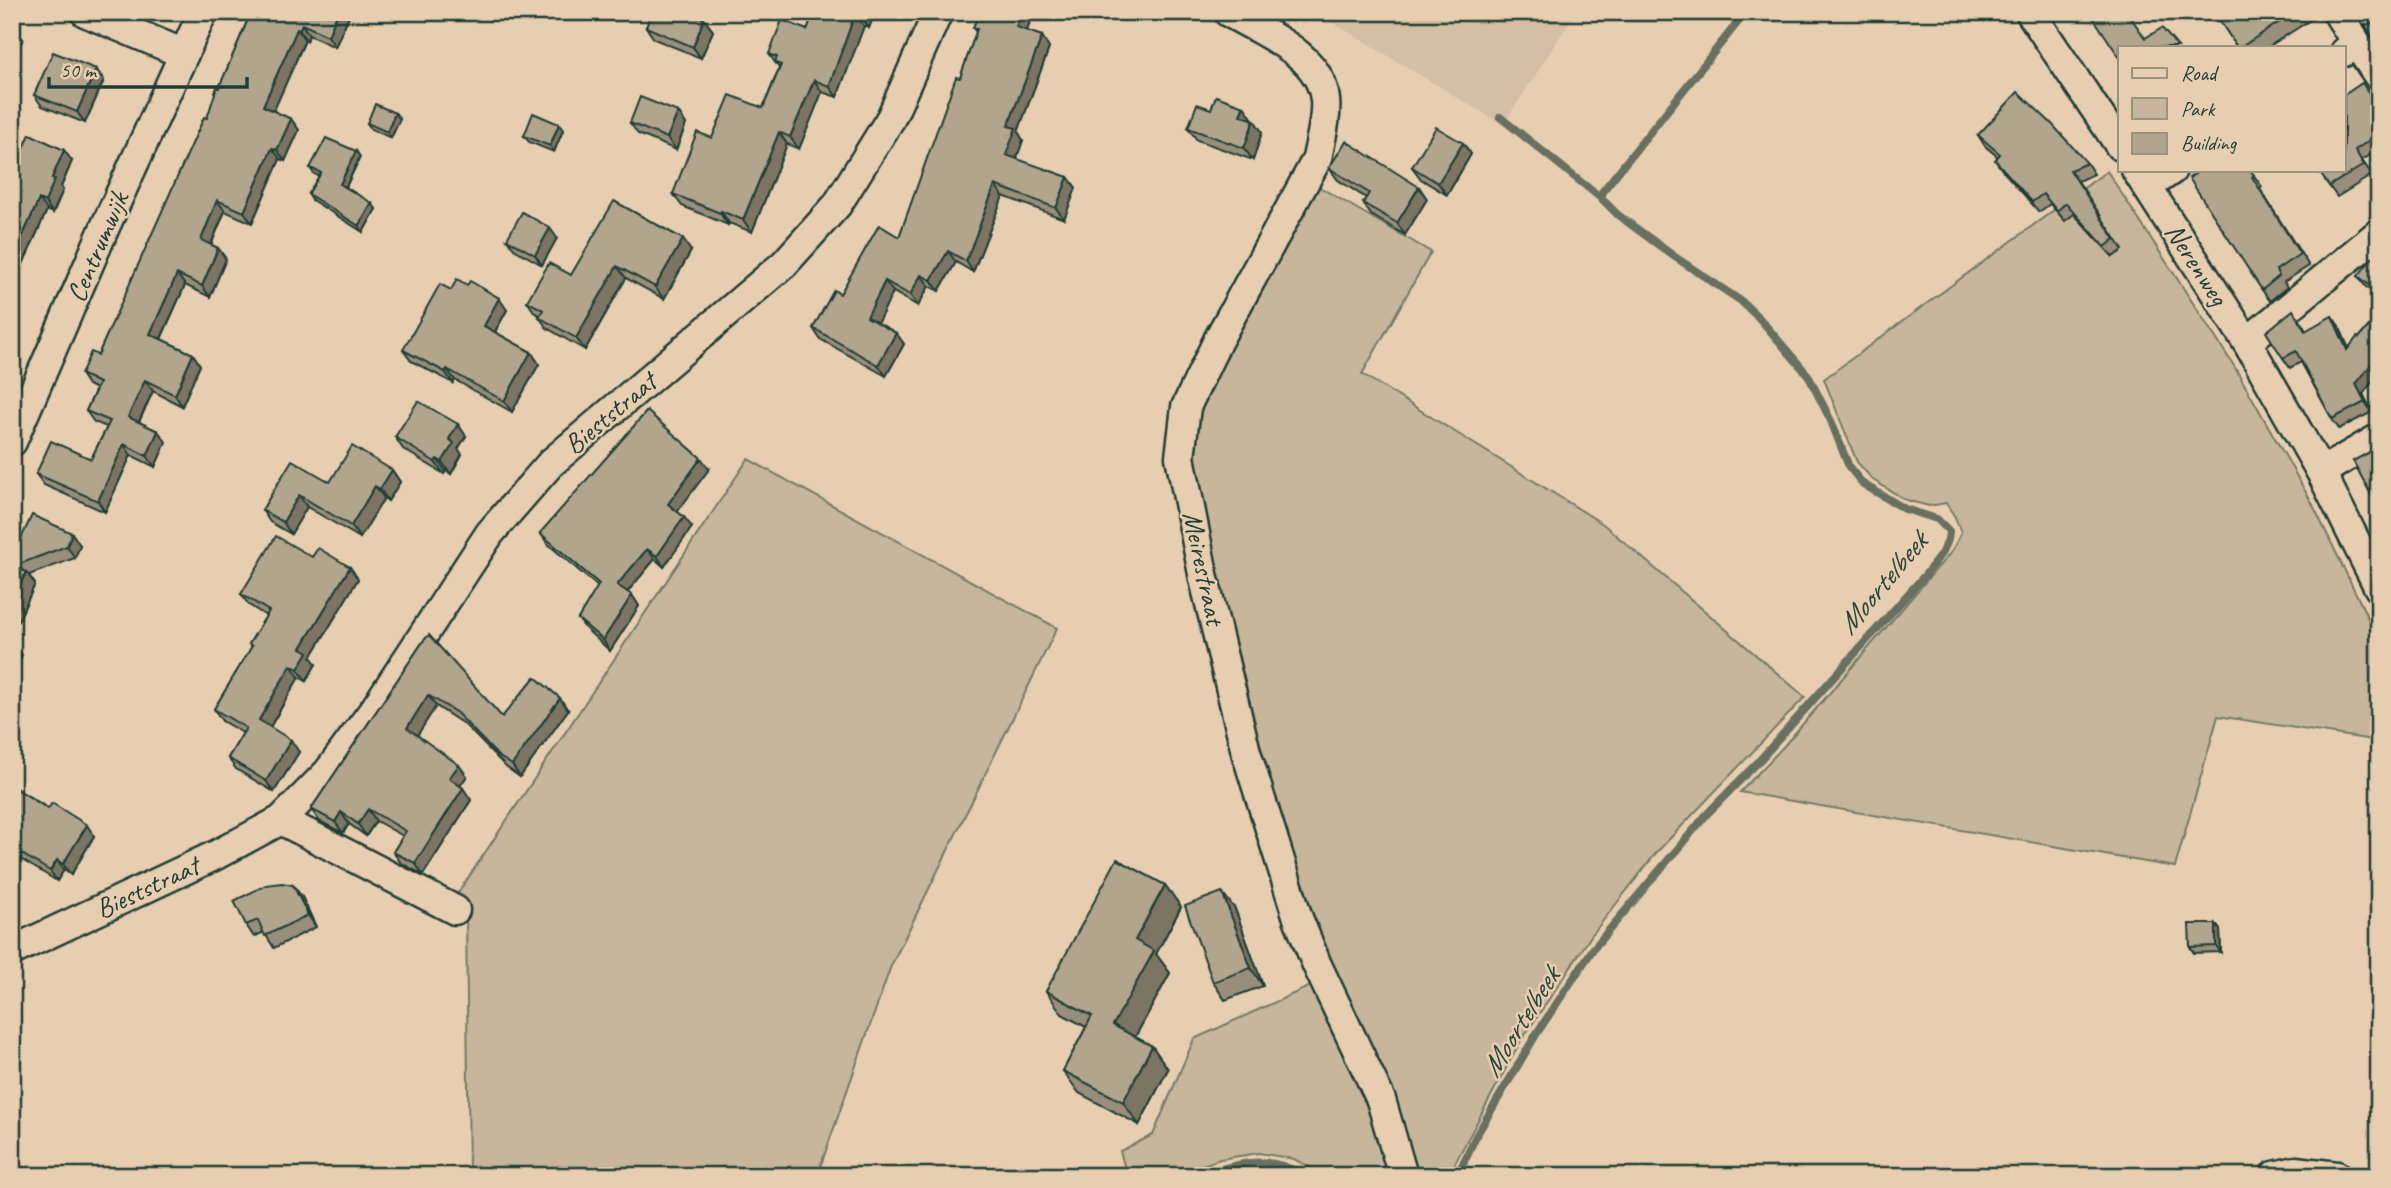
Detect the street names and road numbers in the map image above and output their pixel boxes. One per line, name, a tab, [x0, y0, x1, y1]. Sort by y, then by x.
street label: Centrumwijk	[58, 184, 137, 307]
street label: Nerenweg	[2157, 216, 2237, 313]
street label: Bieststraat	[557, 362, 666, 462]
street label: Meirestraat	[1175, 508, 1234, 631]
street label: Bieststraat	[90, 846, 208, 926]

